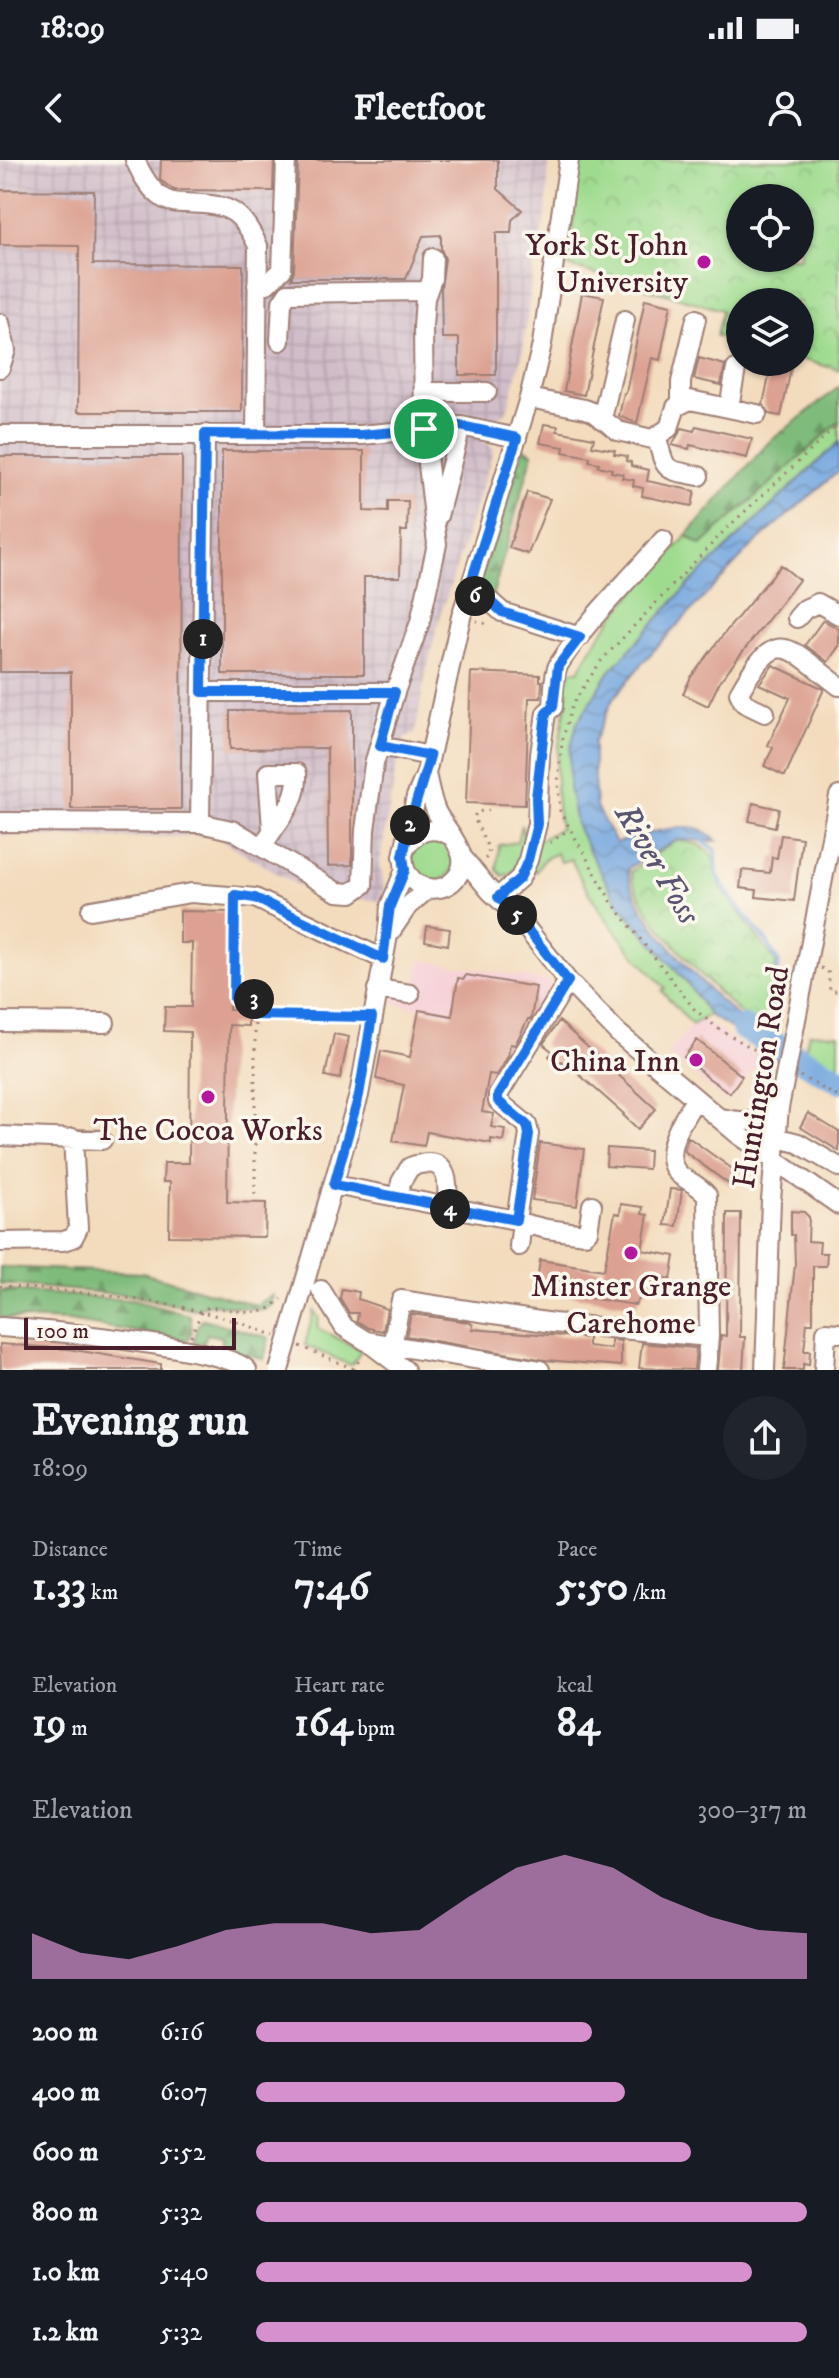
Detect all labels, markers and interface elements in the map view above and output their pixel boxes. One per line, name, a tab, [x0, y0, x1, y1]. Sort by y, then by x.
text: 18:09	[40, 10, 105, 47]
icon: back	[32, 86, 76, 130]
text: Fleetfoot	[354, 86, 485, 131]
icon: person	[763, 86, 807, 130]
map controls	[726, 184, 814, 376]
button: locate	[726, 184, 814, 272]
place label: York St John University	[525, 226, 689, 303]
marker: York St John University	[695, 253, 713, 271]
button: layers	[726, 288, 814, 376]
pin	[390, 395, 458, 463]
icon: arrive	[402, 407, 446, 451]
pin: 6	[455, 576, 495, 616]
text: 6	[469, 582, 481, 609]
pin: 1	[183, 619, 223, 659]
text: 1	[199, 625, 207, 652]
water label: River Foss	[604, 795, 710, 933]
pin: 2	[390, 805, 430, 845]
text: 2	[405, 811, 415, 838]
pin: 5	[497, 895, 537, 935]
text: 5	[512, 901, 522, 928]
street label: Huntington Road	[725, 963, 799, 1191]
pin: 3	[234, 979, 274, 1019]
text: 3	[250, 985, 258, 1012]
place label: China Inn	[550, 1042, 680, 1082]
marker: China Inn	[687, 1051, 705, 1069]
marker: The Cocoa Works	[199, 1088, 217, 1106]
place label: The Cocoa Works	[93, 1111, 323, 1151]
pin: 4	[430, 1189, 470, 1229]
text: 4	[444, 1195, 456, 1222]
marker: Minster Grange Carehome	[622, 1244, 640, 1262]
place label: Minster Grange Carehome	[531, 1267, 731, 1344]
scale bar	[24, 1314, 236, 1350]
text: 100 m	[36, 1318, 89, 1345]
text: Evening run	[32, 1394, 249, 1449]
button: share	[723, 1396, 807, 1480]
text: 18:09	[32, 1452, 88, 1485]
text: Distance	[32, 1536, 108, 1563]
text: Time	[294, 1536, 342, 1563]
text: Pace	[557, 1536, 597, 1563]
text: 1.33	[32, 1563, 86, 1613]
text: 7:46	[294, 1563, 370, 1613]
text: 5:50	[557, 1563, 628, 1613]
text: km	[86, 1579, 118, 1606]
text: /km	[628, 1579, 667, 1606]
text: Elevation	[32, 1672, 117, 1699]
text: Heart rate	[294, 1672, 385, 1699]
text: kcal	[557, 1672, 593, 1699]
text: 19	[32, 1699, 67, 1749]
text: 164	[294, 1699, 353, 1749]
text: 84	[557, 1699, 600, 1749]
text: m	[67, 1715, 88, 1742]
text: bpm	[353, 1715, 395, 1742]
text: Elevation	[32, 1794, 133, 1827]
text: 300–317 m	[698, 1794, 807, 1827]
text: 200 m	[32, 2016, 98, 2049]
text: 6:16	[160, 2016, 203, 2049]
text: 400 m	[32, 2076, 100, 2109]
text: 6:07	[160, 2076, 208, 2109]
text: 600 m	[32, 2136, 99, 2169]
text: 5:52	[160, 2136, 205, 2169]
text: 800 m	[32, 2196, 98, 2229]
text: 5:32	[160, 2196, 202, 2229]
text: 1.0 km	[32, 2256, 100, 2289]
text: 5:40	[160, 2256, 209, 2289]
text: 1.2 km	[32, 2316, 98, 2349]
text: 5:32	[160, 2316, 202, 2349]

